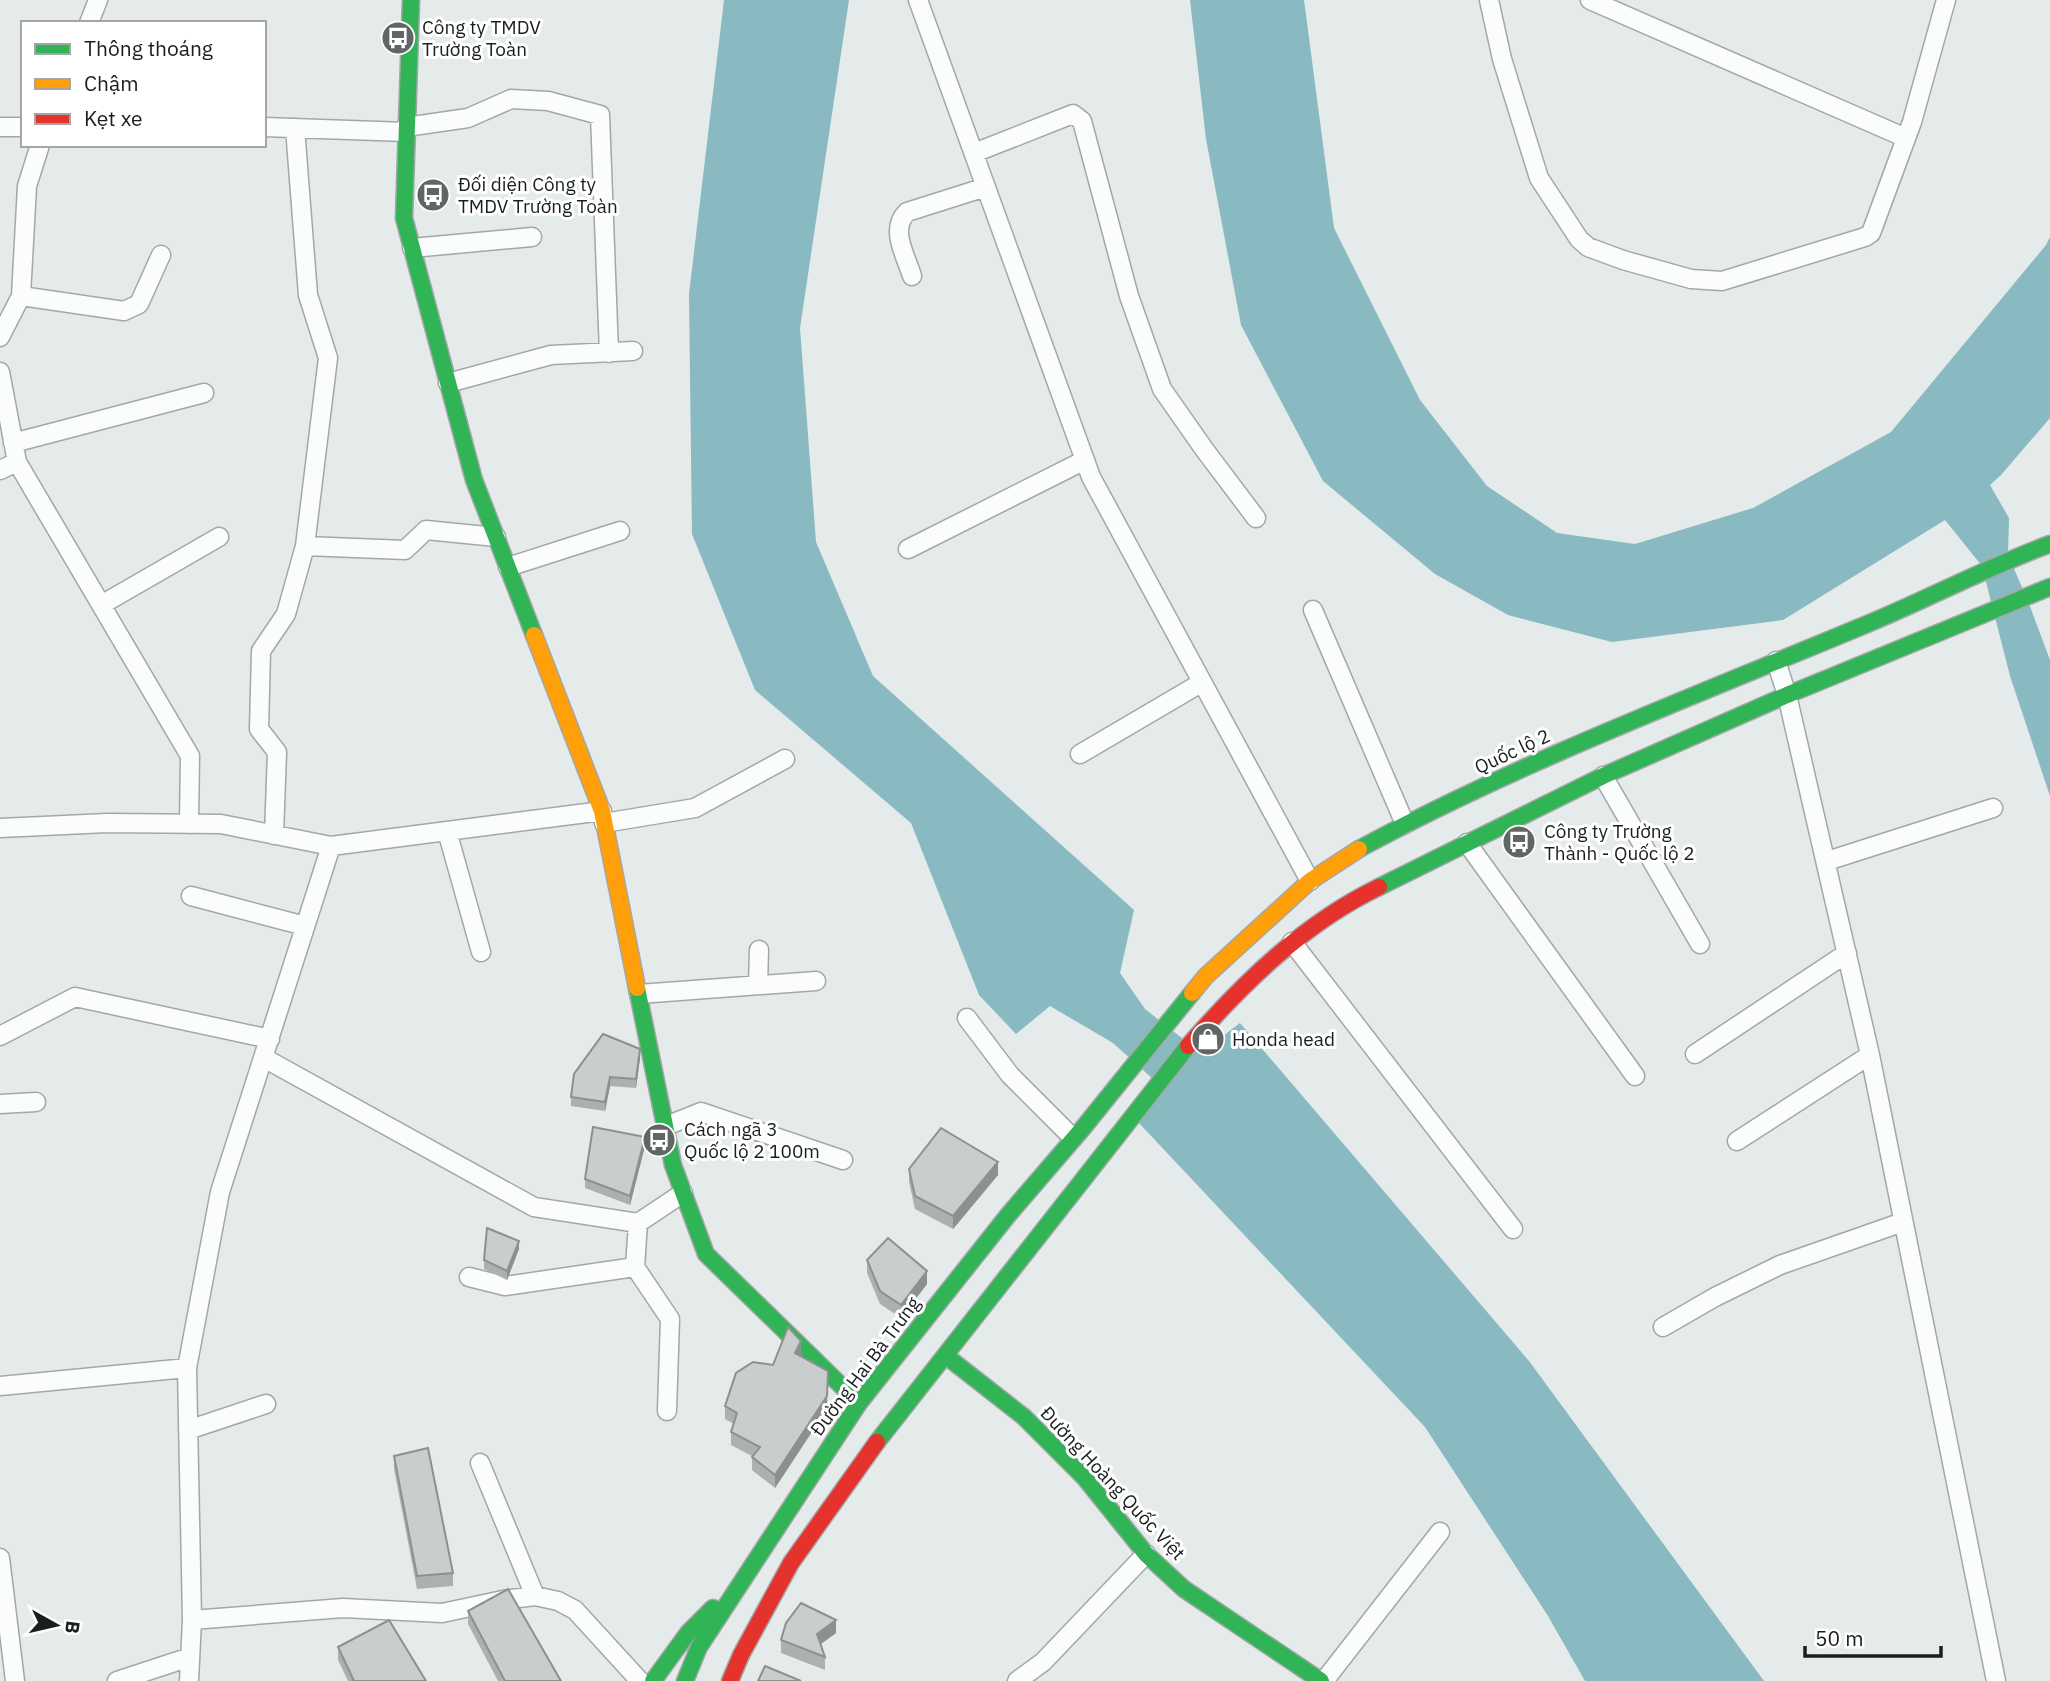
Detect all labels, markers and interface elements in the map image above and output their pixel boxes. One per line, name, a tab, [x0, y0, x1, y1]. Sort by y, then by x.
place label: Công ty TMDV Trường Toàn	[422, 15, 541, 61]
bus stop icon: Công ty TMDV Trường Toàn	[379, 19, 417, 57]
legend	[21, 21, 266, 147]
text: Thông thoáng	[84, 34, 213, 62]
text: Chậm	[84, 69, 139, 97]
text: Kẹt xe	[84, 104, 143, 132]
place label: Đối diện Công ty TMDV Trường Toàn	[458, 172, 618, 218]
bus stop icon: Đối diện Công ty TMDV Trường Toàn	[414, 176, 452, 214]
street label: Quốc lộ 2	[1470, 723, 1554, 779]
place label: Công ty Trường Thành - Quốc lộ 2	[1544, 819, 1695, 865]
bus stop icon: Công ty Trường Thành - Quốc lộ 2	[1500, 823, 1538, 861]
shop icon: Honda head	[1189, 1020, 1227, 1058]
place label: Honda head	[1232, 1027, 1335, 1051]
place label: Cách ngã 3 Quốc lộ 2 100m	[684, 1117, 820, 1163]
bus stop icon: Cách ngã 3 Quốc lộ 2 100m	[640, 1121, 678, 1159]
street label: Đường Hai Bà Trưng	[805, 1292, 925, 1440]
street label: Đường Hoàng Quốc Việt	[1036, 1401, 1190, 1565]
north arrow	[21, 1590, 91, 1660]
scale bar	[1805, 1614, 1941, 1658]
text: B	[60, 1619, 86, 1635]
text: 50 m	[1815, 1624, 1864, 1652]

